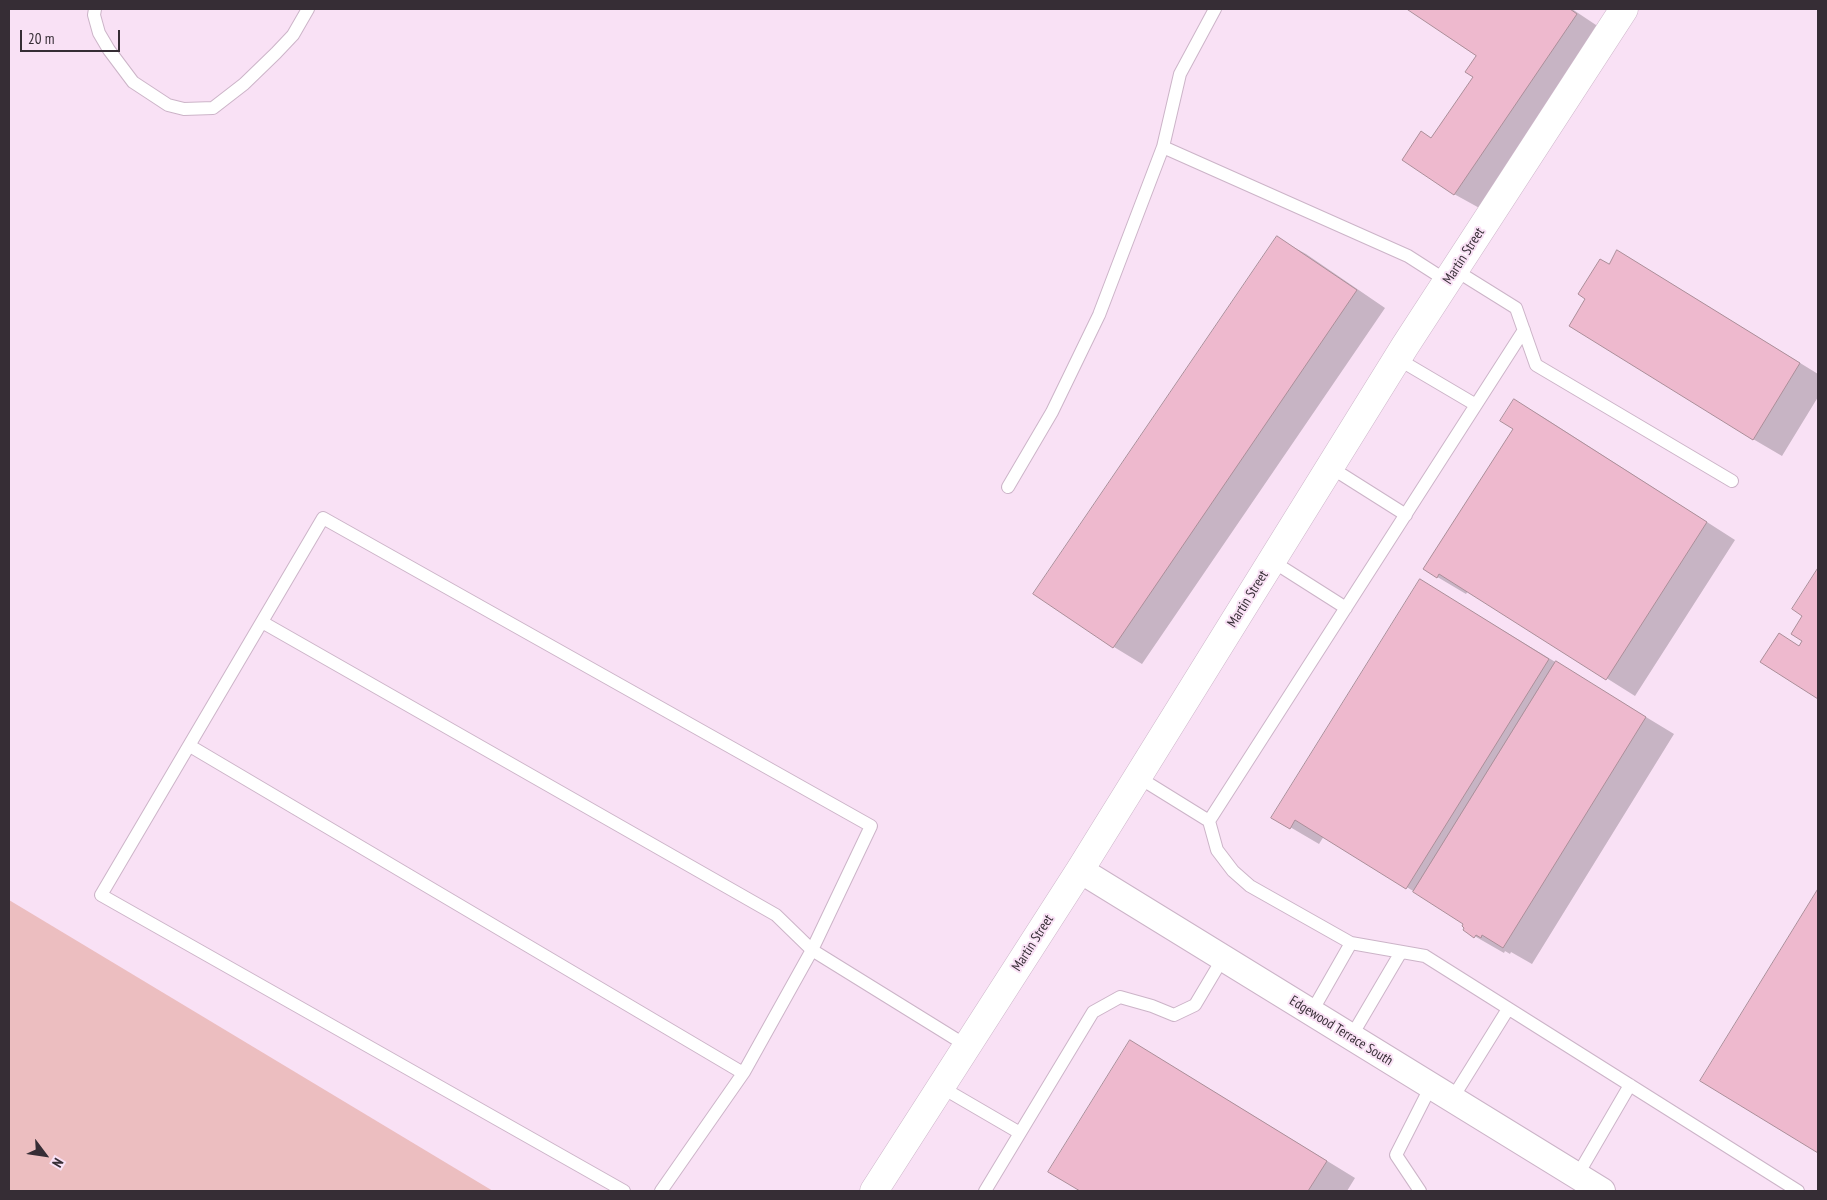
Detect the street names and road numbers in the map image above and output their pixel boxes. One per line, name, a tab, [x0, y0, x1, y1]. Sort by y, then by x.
street label: Martin Street	[1440, 225, 1488, 287]
street label: Martin Street	[1224, 568, 1272, 630]
street label: Martin Street	[1009, 912, 1057, 974]
street label: Edgewood Terrace South	[1286, 992, 1396, 1070]

